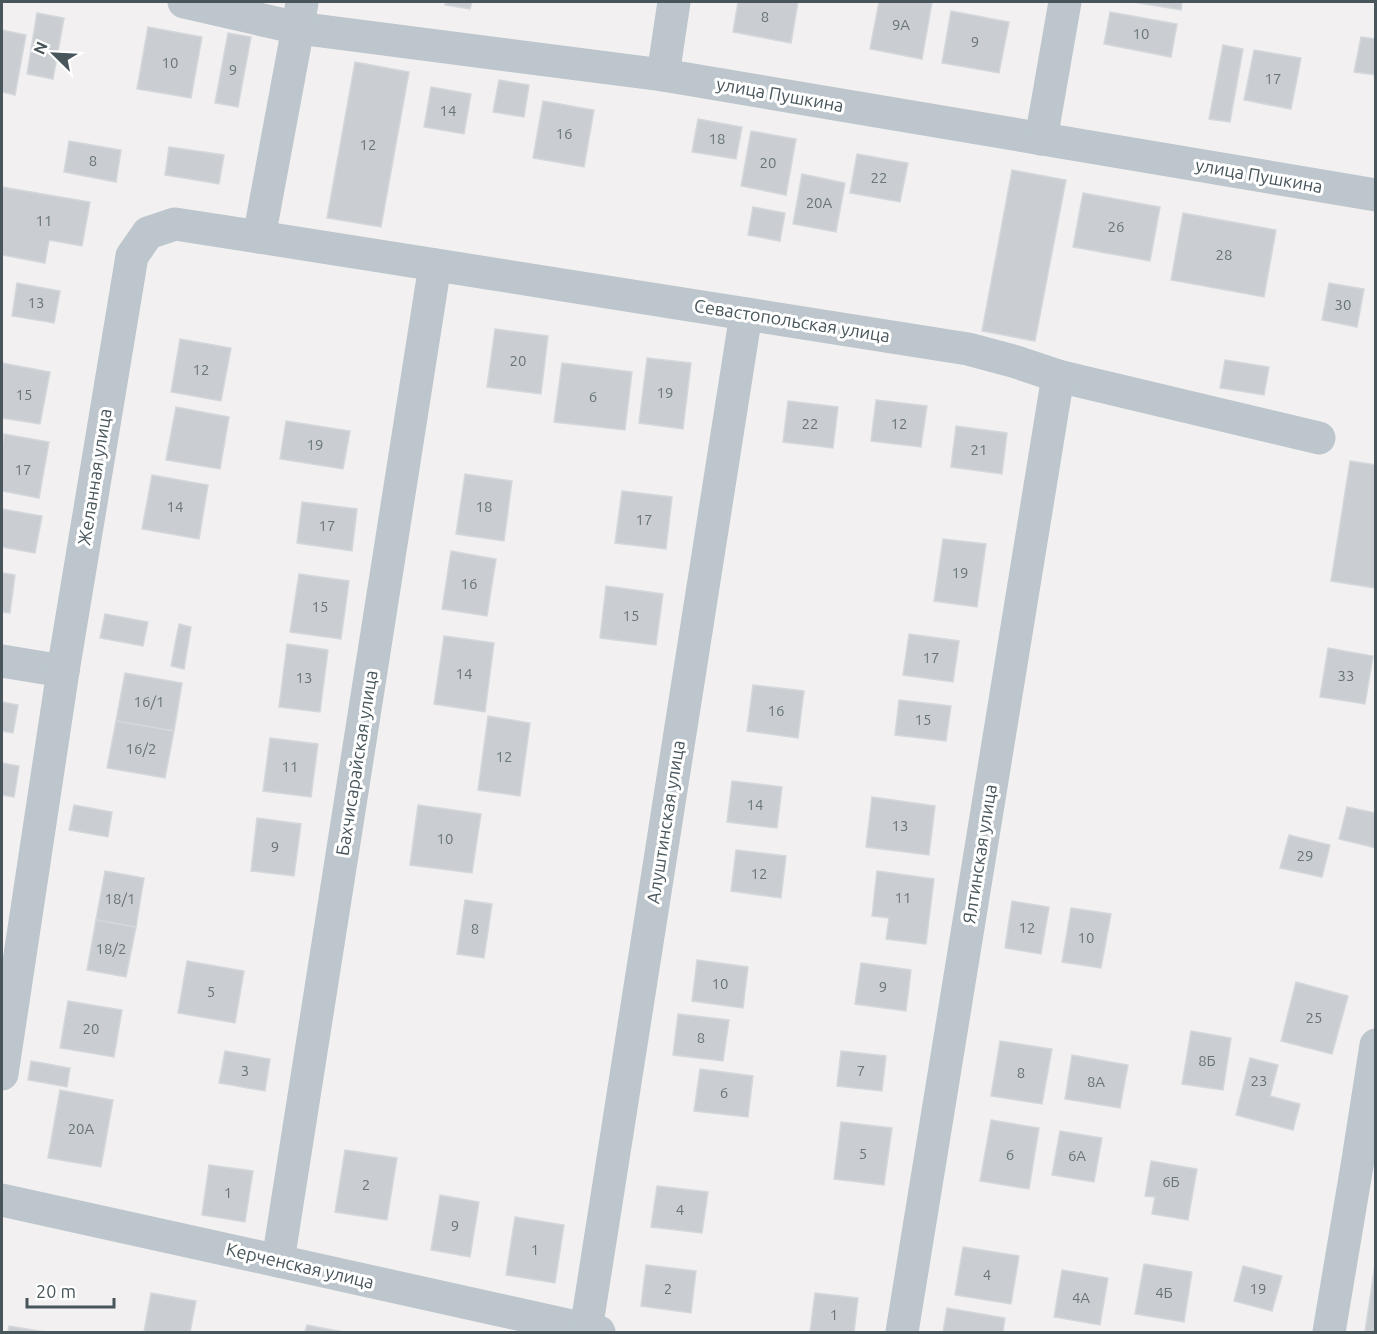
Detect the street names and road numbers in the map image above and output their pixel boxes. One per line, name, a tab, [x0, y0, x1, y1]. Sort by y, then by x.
street label: улица Пушкина	[715, 73, 845, 115]
street label: улица Пушкина	[1194, 154, 1324, 196]
street label: Севастопольская улица	[693, 295, 891, 345]
street label: Желанная улица	[73, 407, 115, 547]
street label: Бахчисарайская улица	[331, 669, 381, 857]
street label: Алуштинская улица	[642, 739, 688, 905]
street label: Ялтинская улица	[958, 783, 1000, 925]
street label: Керченская улица	[224, 1238, 376, 1292]

